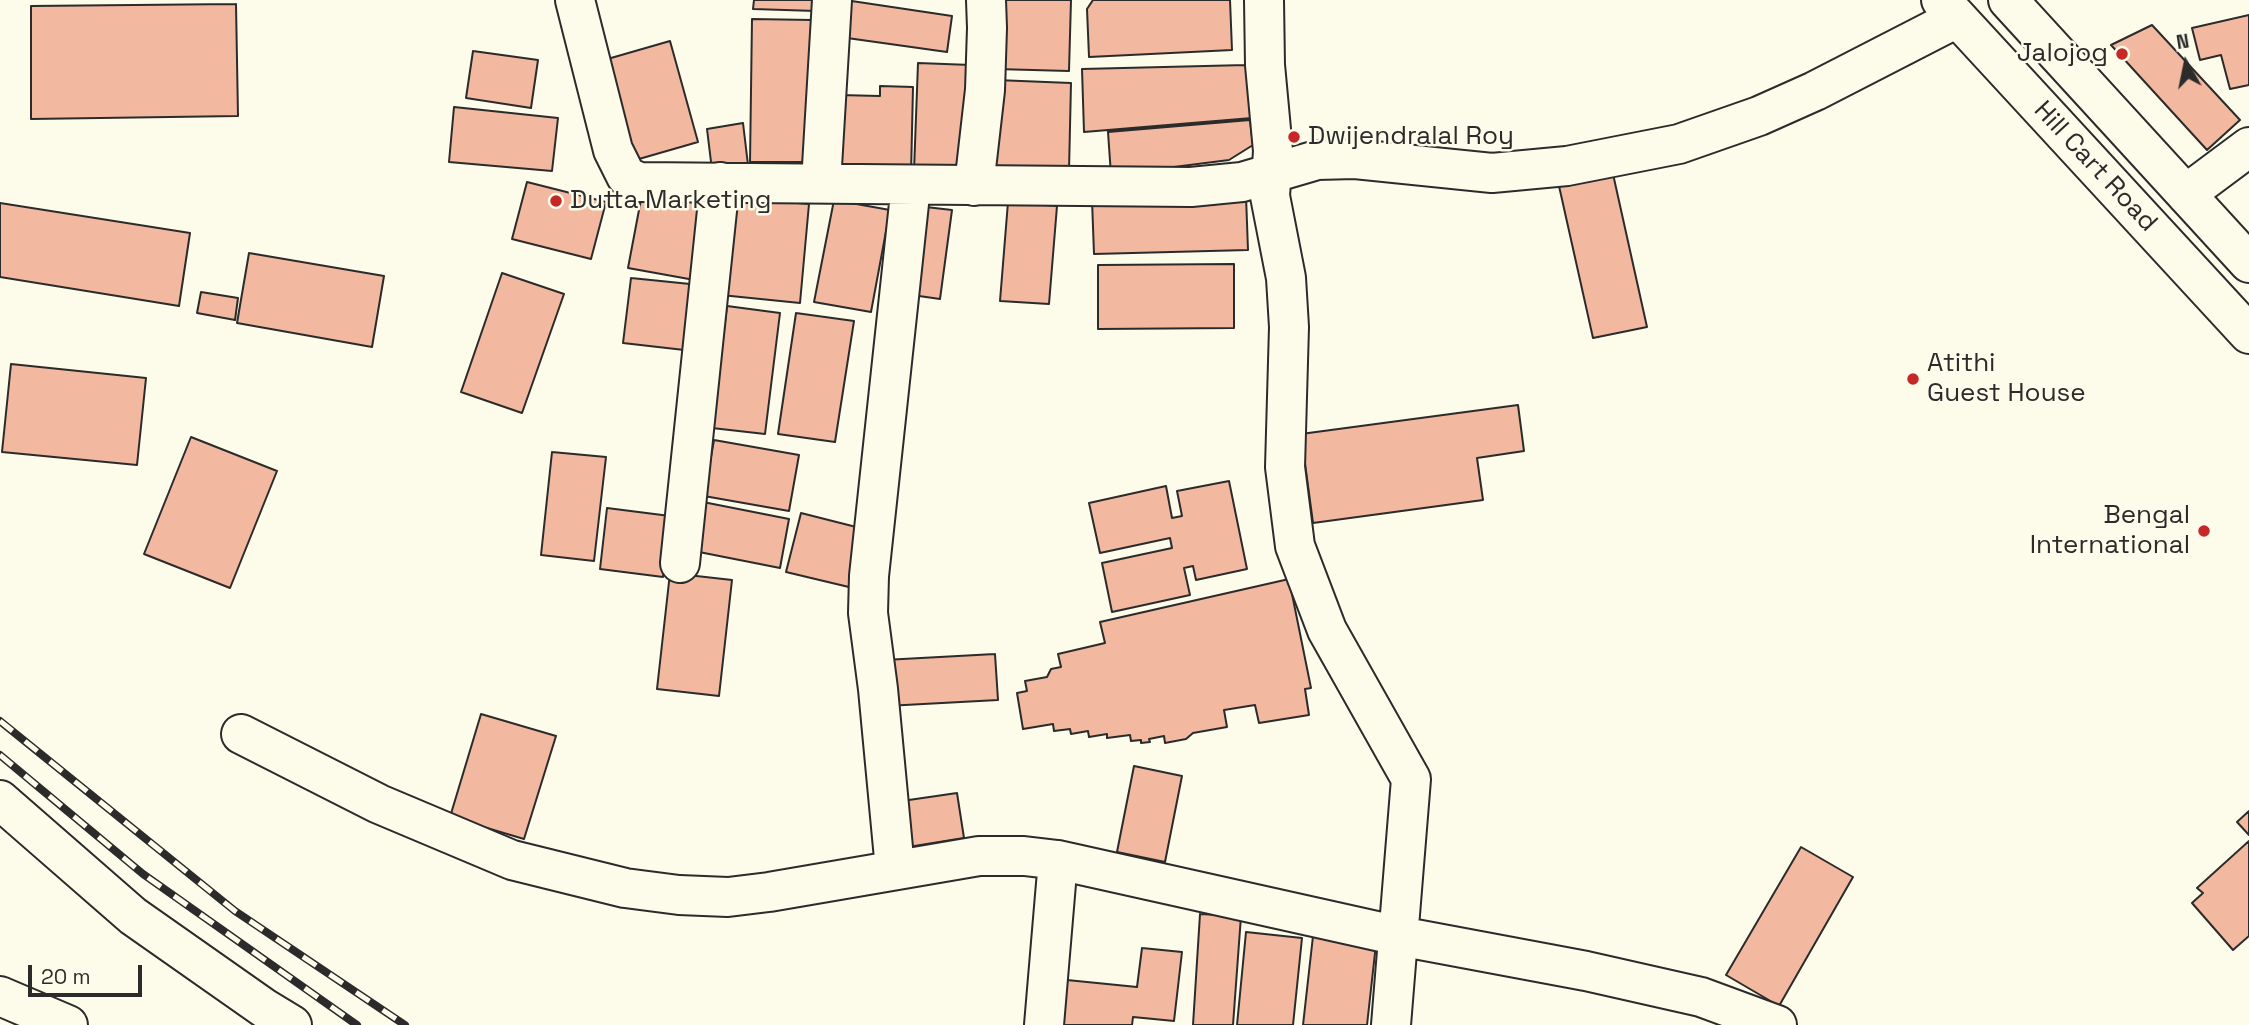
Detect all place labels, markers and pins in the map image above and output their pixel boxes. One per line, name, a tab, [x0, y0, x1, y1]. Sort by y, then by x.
place label: Jalojog	[2017, 38, 2108, 70]
marker: Jalojog	[2114, 46, 2130, 62]
place label: Dwijendralal Roy	[1308, 121, 1514, 153]
marker: Dwijendralal Roy	[1286, 129, 1302, 145]
place label: Dutta Marketing	[570, 185, 771, 217]
marker: Dutta Marketing	[548, 193, 564, 209]
place label: Atithi Guest House	[1927, 348, 2086, 410]
marker: Atithi Guest House	[1905, 371, 1921, 387]
place label: Bengal International	[2030, 500, 2190, 562]
marker: Bengal International	[2196, 523, 2212, 539]

